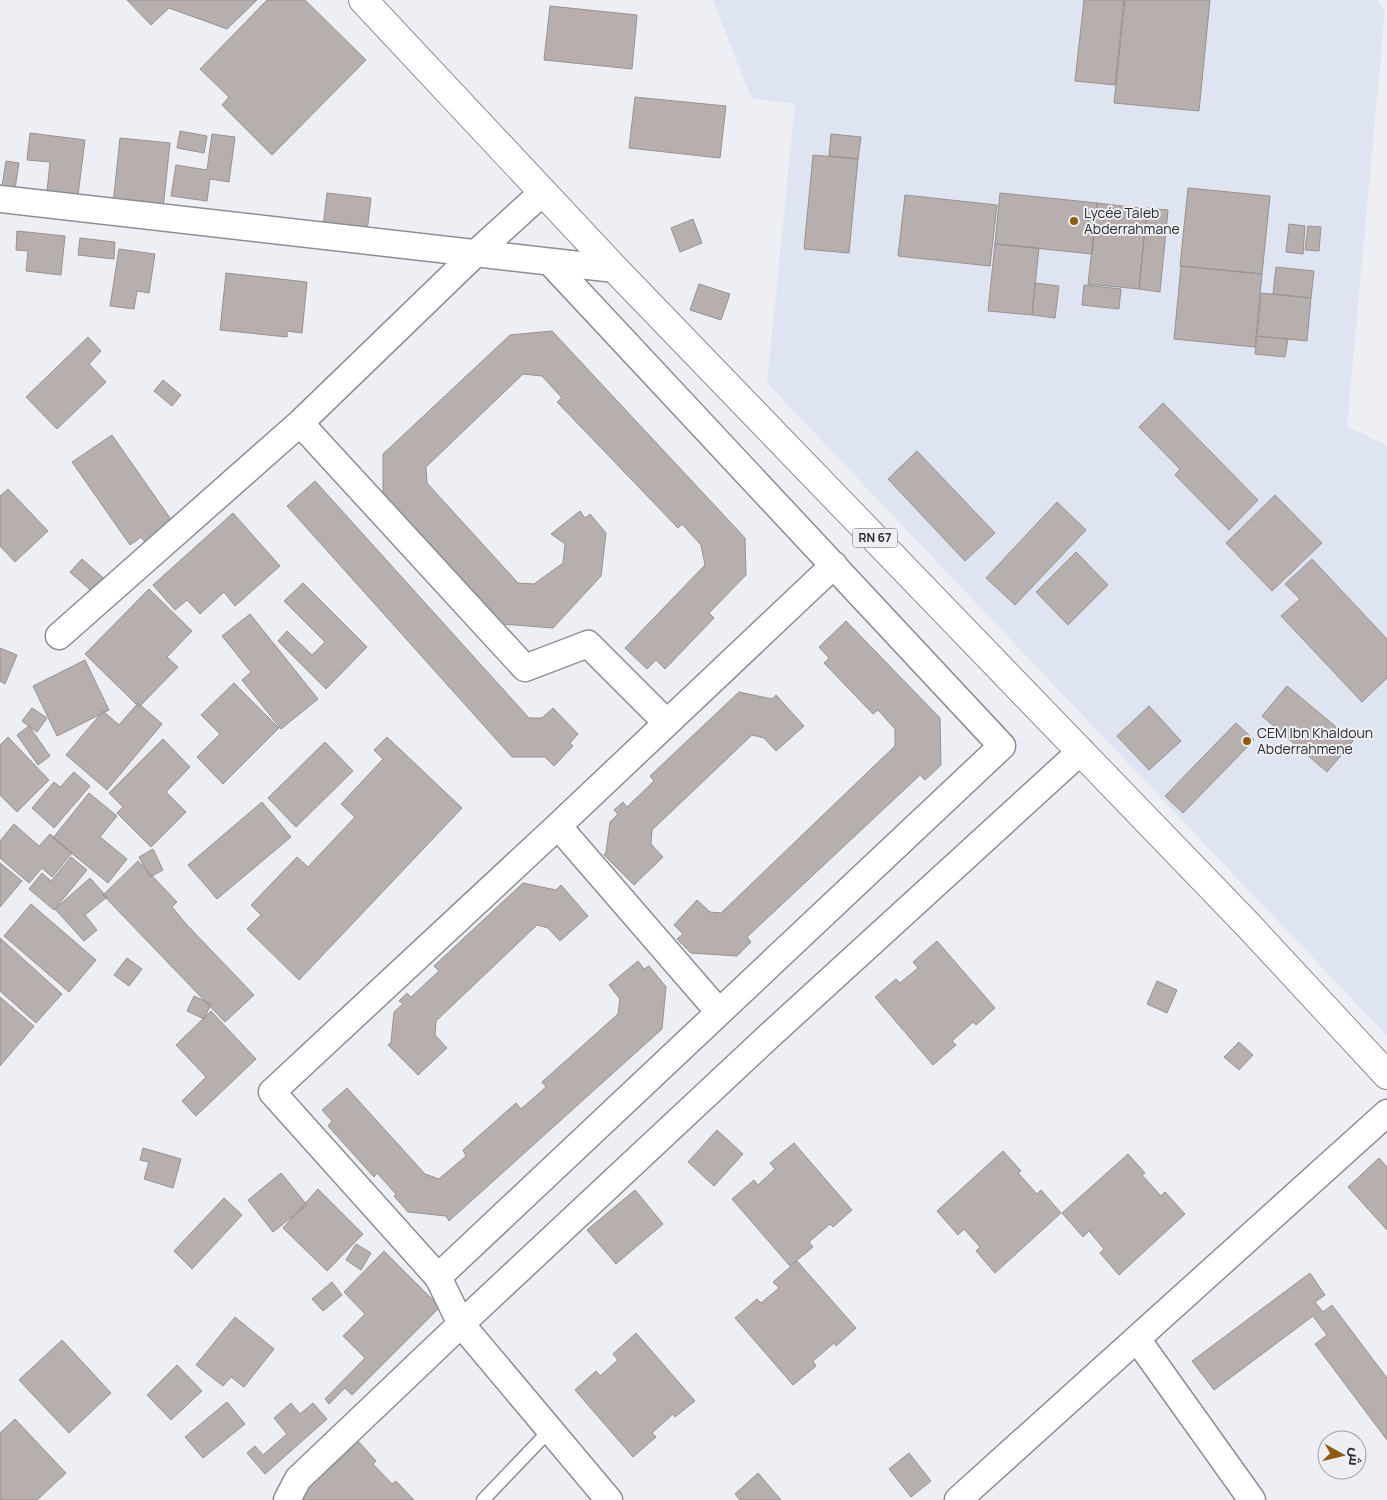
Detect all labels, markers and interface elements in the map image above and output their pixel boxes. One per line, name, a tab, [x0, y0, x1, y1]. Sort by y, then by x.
place label: Lycée Taleb Abderrahmane	[1084, 203, 1180, 238]
marker: Lycée Taleb Abderrahmane	[1068, 215, 1080, 227]
road number: RN 67	[852, 528, 898, 548]
place label: CEM Ibn Khaldoun Abderrahmene	[1257, 723, 1373, 758]
marker: CEM Ibn Khaldoun Abderrahmene	[1241, 735, 1253, 747]
north arrow	[1317, 1430, 1367, 1480]
text: ش	[1345, 1447, 1366, 1467]

